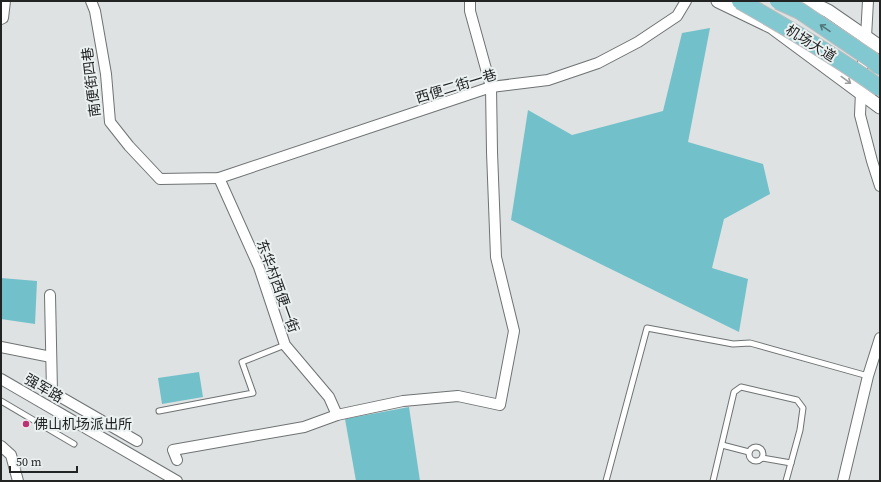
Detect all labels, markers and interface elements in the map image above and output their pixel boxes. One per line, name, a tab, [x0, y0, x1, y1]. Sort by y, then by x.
street label: 机场大道	[782, 20, 840, 66]
one-way arrow	[820, 24, 831, 32]
street label: 南便街四巷	[77, 46, 105, 118]
street label: 西便二街一巷	[413, 64, 499, 108]
one-way arrow	[840, 76, 851, 85]
street label: 东华村西便一街	[252, 237, 304, 335]
street label: 强军路	[21, 369, 67, 407]
place label: 佛山机场派出所	[34, 414, 132, 434]
marker: 佛山机场派出所	[21, 419, 31, 429]
scale bar	[10, 448, 77, 474]
text: 50 m	[16, 454, 42, 470]

